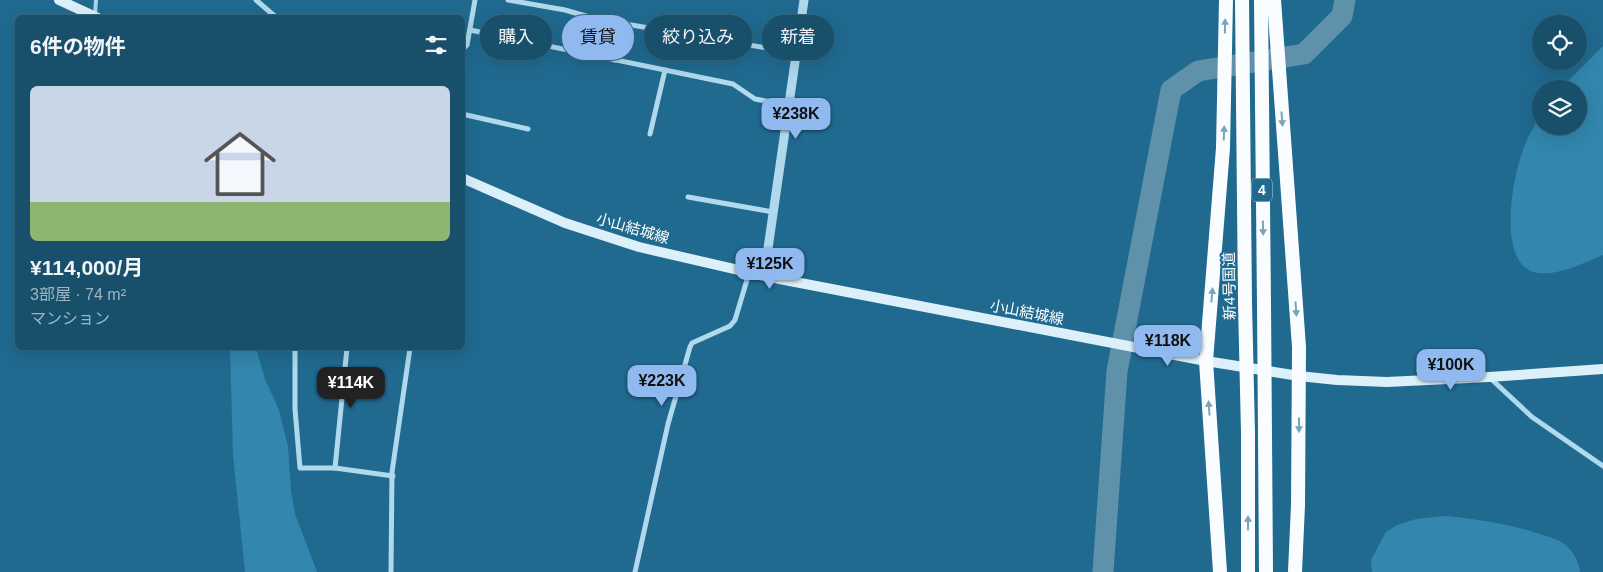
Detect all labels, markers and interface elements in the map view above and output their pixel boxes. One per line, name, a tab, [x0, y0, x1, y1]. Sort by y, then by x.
chip: 購入	[480, 15, 552, 60]
chip: 賃貸	[562, 15, 634, 60]
chip: 絞り込み	[644, 15, 752, 60]
chip: 新着	[762, 15, 834, 60]
map controls	[1532, 15, 1587, 135]
button: locate	[1532, 15, 1587, 70]
one-way arrow	[1222, 17, 1230, 33]
icon: filters	[422, 31, 450, 59]
text: 6件の物件	[30, 35, 126, 58]
button: layers	[1532, 80, 1587, 135]
pin: ¥238K	[761, 98, 831, 140]
text: ¥238K	[772, 105, 820, 122]
one-way arrow	[1278, 112, 1286, 128]
icon: home	[195, 119, 285, 209]
one-way arrow	[1220, 125, 1228, 141]
road number: 4	[1252, 178, 1272, 202]
street label: 小山結城線	[595, 209, 671, 247]
one-way arrow	[1259, 220, 1267, 236]
pin: ¥125K	[735, 248, 805, 290]
street label: 新4号国道	[1220, 252, 1238, 320]
text: ¥125K	[746, 255, 794, 272]
text: ¥114,000/月	[30, 256, 143, 279]
text: 3部屋 · 74 m²	[30, 286, 126, 303]
one-way arrow	[1208, 287, 1216, 303]
street label: 小山結城線	[989, 296, 1065, 328]
one-way arrow	[1292, 301, 1300, 317]
text: マンション	[30, 310, 110, 327]
pin: ¥118K	[1133, 324, 1203, 367]
text: ¥118K	[1145, 332, 1191, 349]
pin: ¥100K	[1416, 348, 1486, 391]
text: ¥100K	[1427, 356, 1475, 373]
pin: ¥223K	[627, 364, 697, 407]
pin: ¥114K	[316, 366, 386, 409]
text: ¥223K	[638, 372, 686, 389]
text: ¥114K	[328, 374, 374, 391]
one-way arrow	[1204, 400, 1212, 416]
one-way arrow	[1295, 417, 1303, 433]
one-way arrow	[1244, 515, 1252, 531]

